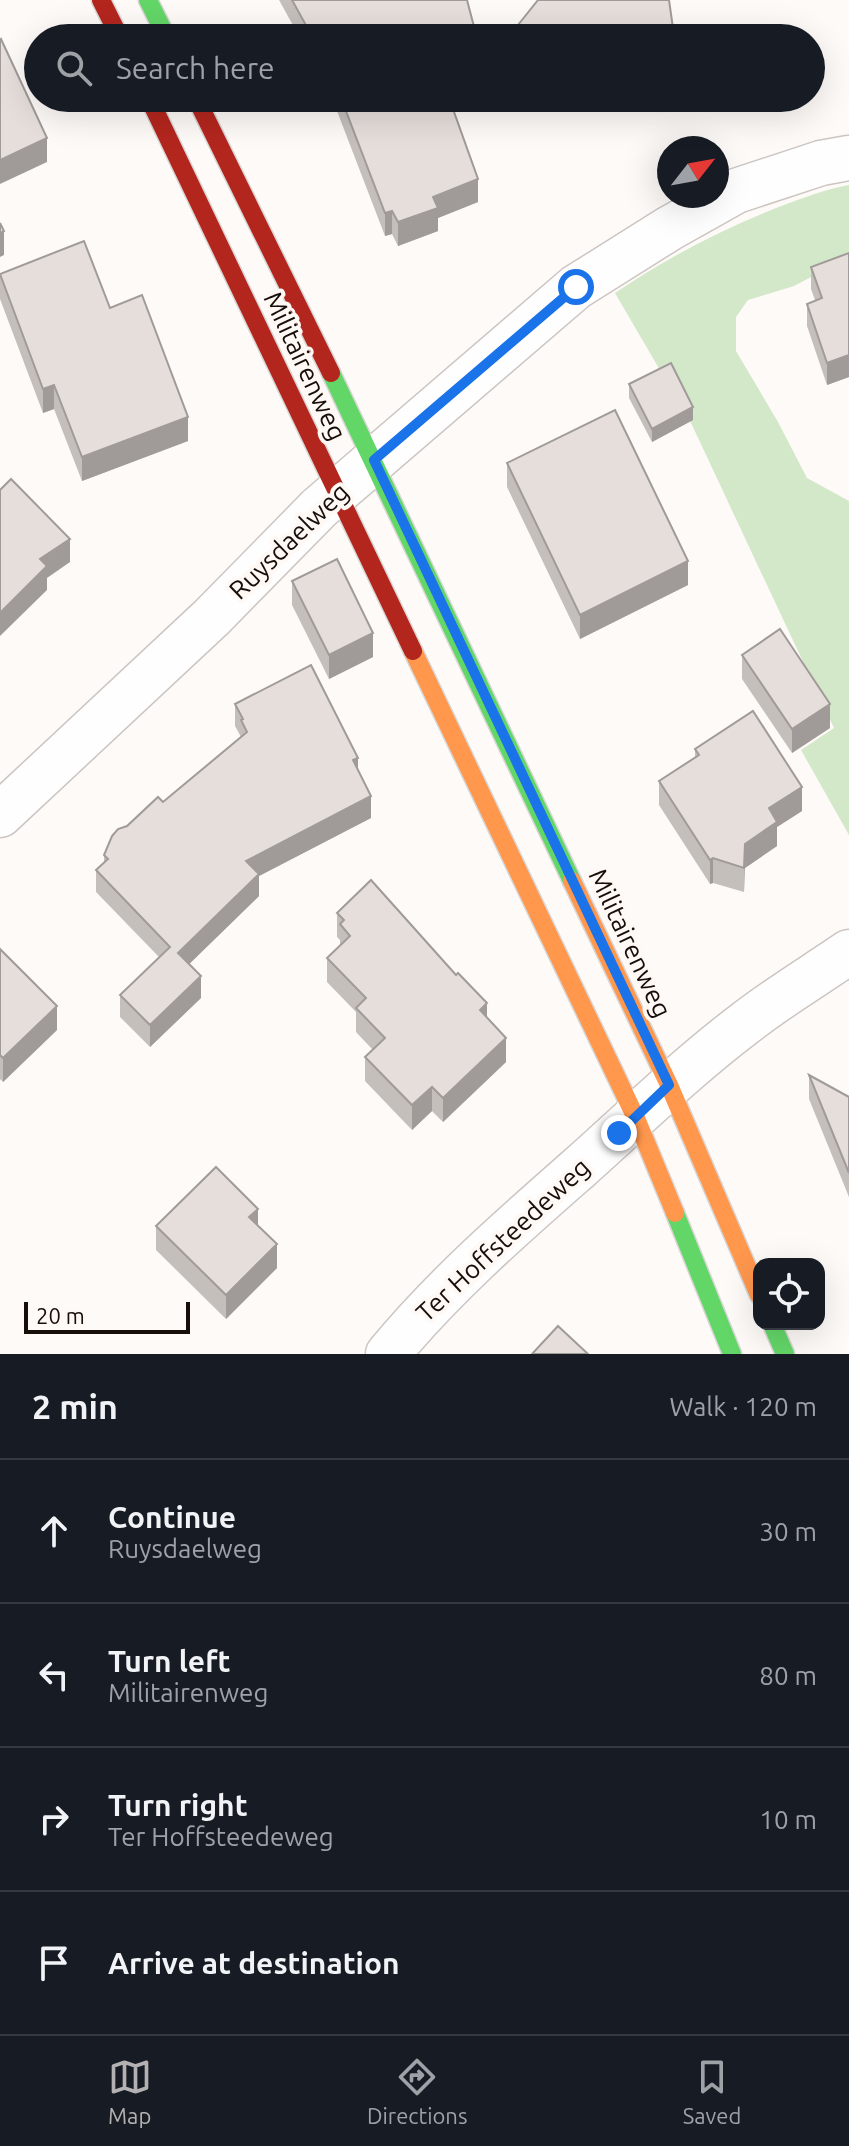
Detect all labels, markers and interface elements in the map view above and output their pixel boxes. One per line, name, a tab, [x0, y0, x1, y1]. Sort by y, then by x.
search box	[24, 24, 825, 112]
icon: search	[52, 46, 96, 90]
text: Search here	[116, 51, 275, 85]
north arrow	[657, 136, 729, 208]
route start	[558, 269, 594, 305]
street label: Militairenweg	[258, 287, 352, 445]
street label: Ruysdaelweg	[223, 477, 354, 605]
street label: Militairenweg	[583, 864, 677, 1022]
route end	[601, 1115, 637, 1151]
street label: Ter Hoffsteedeweg	[410, 1152, 595, 1327]
map controls	[753, 1258, 825, 1330]
button: locate	[753, 1258, 825, 1330]
scale bar	[24, 1298, 190, 1334]
text: 20 m	[36, 1303, 85, 1328]
text: 2 min	[32, 1387, 118, 1425]
text: Walk · 120 m	[669, 1392, 817, 1421]
text: Continue	[108, 1500, 236, 1534]
icon: ahead	[32, 1509, 76, 1553]
text: 30 m	[759, 1517, 817, 1546]
text: Ruysdaelweg	[108, 1534, 262, 1563]
text: Turn left	[108, 1644, 230, 1678]
icon: left	[32, 1653, 76, 1697]
text: 80 m	[759, 1661, 817, 1690]
text: Militairenweg	[108, 1678, 268, 1707]
text: Turn right	[108, 1788, 248, 1822]
icon: right	[32, 1797, 76, 1841]
text: 10 m	[759, 1805, 817, 1834]
text: Ter Hoffsteedeweg	[108, 1822, 334, 1851]
icon: arrive	[32, 1941, 76, 1985]
text: Arrive at destination	[108, 1946, 400, 1980]
tab: Map	[108, 2055, 152, 2128]
tab: Directions	[367, 2055, 467, 2128]
tab: Saved	[683, 2055, 741, 2128]

